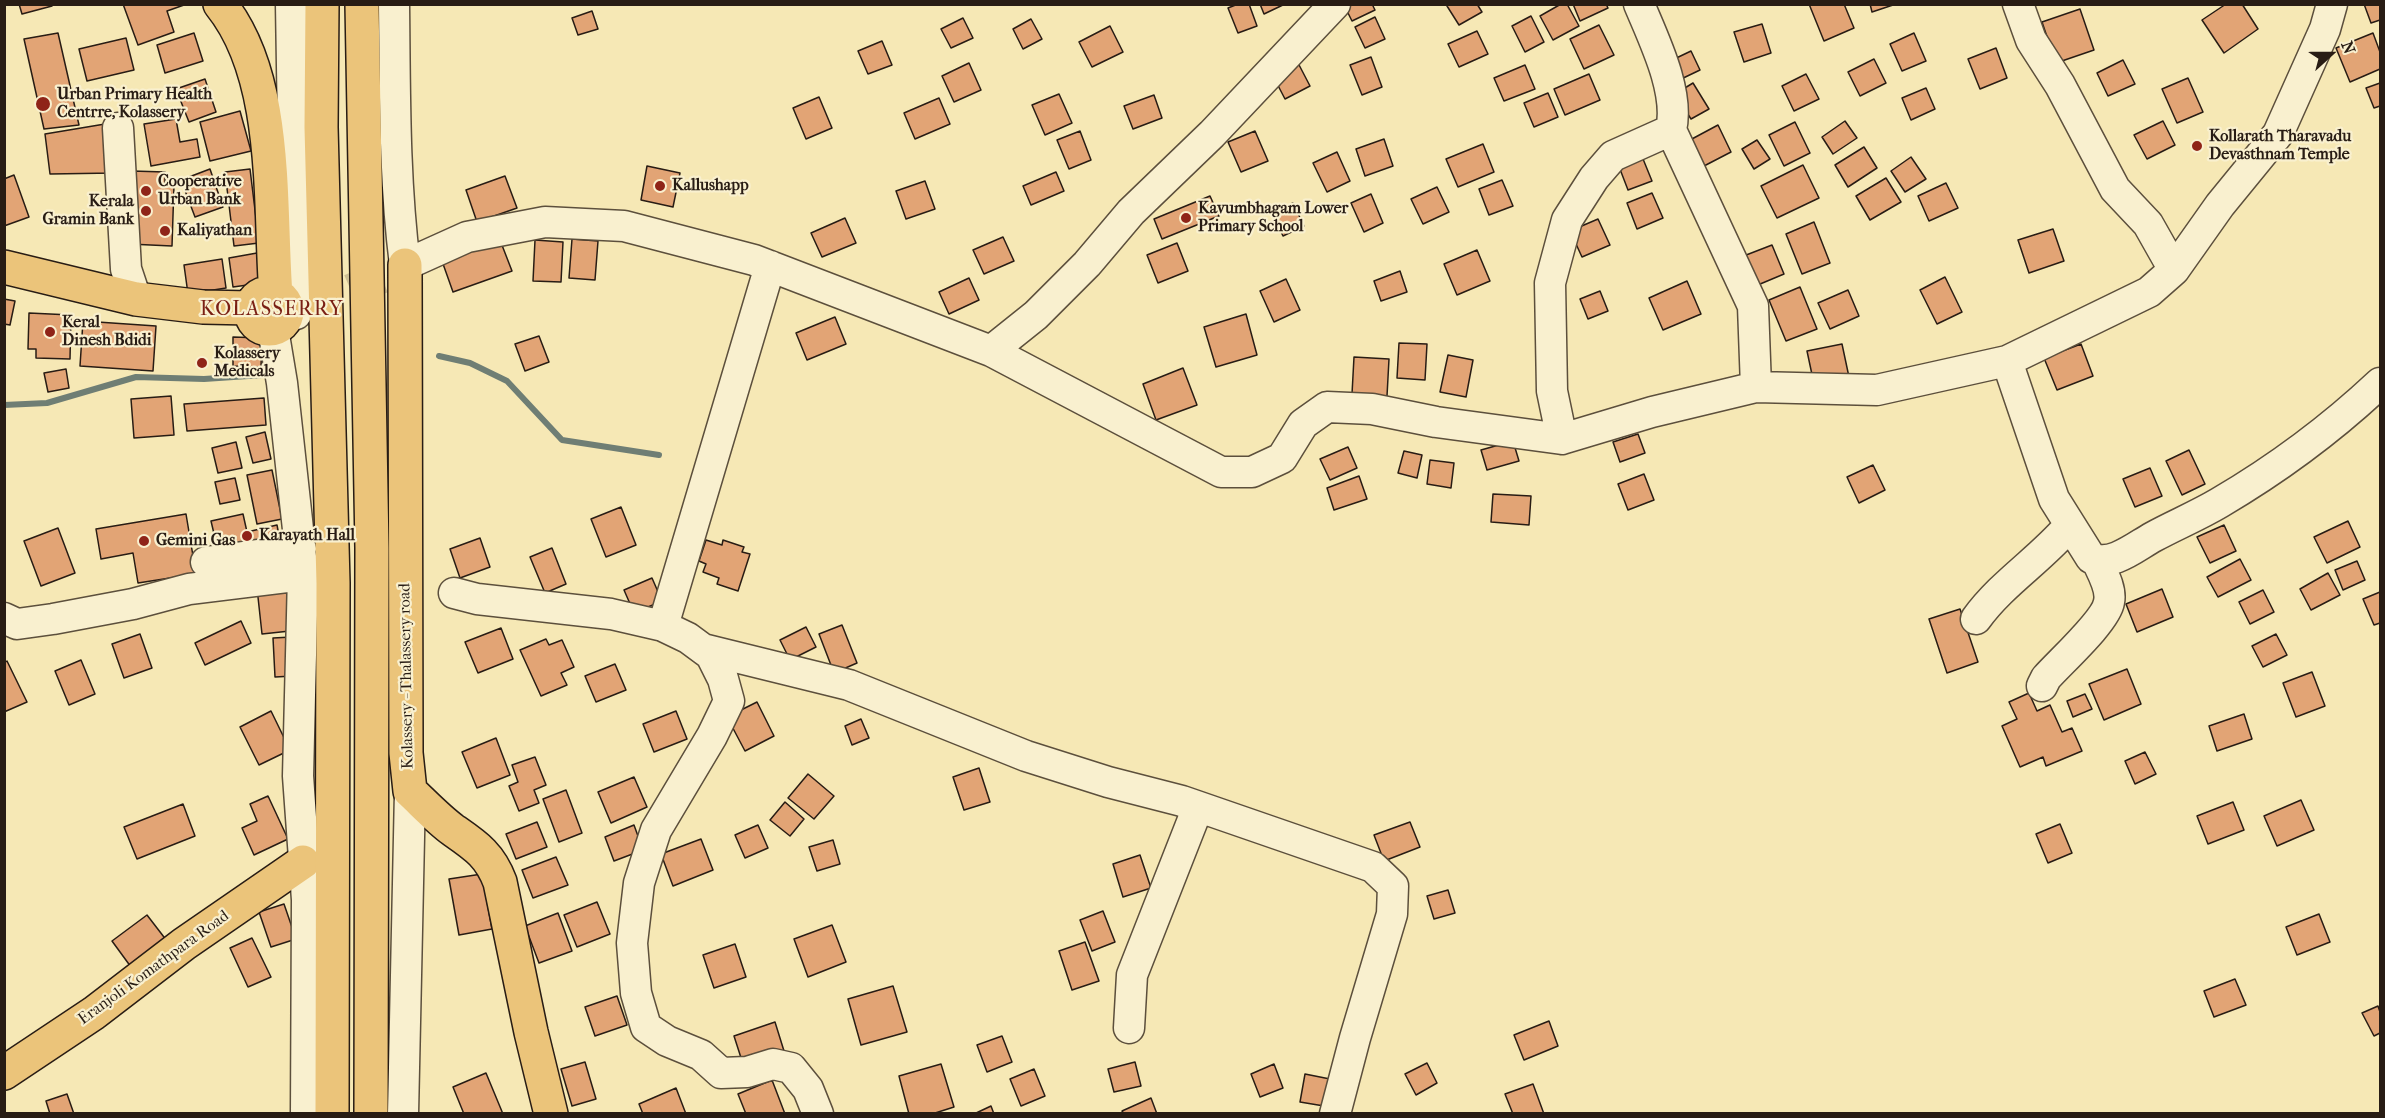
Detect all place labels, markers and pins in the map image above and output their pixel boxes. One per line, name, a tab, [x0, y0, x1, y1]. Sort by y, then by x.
place label: Urban Primary Health Centrre, Kolassery	[57, 85, 212, 123]
marker: Urban Primary Health Centrre, Kolassery	[34, 95, 52, 113]
place label: Kollarath Tharavadu Devasthnam Temple	[2209, 127, 2351, 165]
marker: Kollarath Tharavadu Devasthnam Temple	[2190, 139, 2204, 153]
place label: Cooperative Urban Bank	[158, 172, 242, 210]
place label: Kallushapp	[672, 176, 749, 196]
marker: Kallushapp	[653, 179, 667, 193]
marker: Cooperative Urban Bank	[139, 184, 153, 198]
place label: Kerala Gramin Bank	[42, 192, 134, 230]
place label: Kavumbhagam Lower Primary School	[1198, 199, 1348, 237]
marker: Kerala Gramin Bank	[139, 204, 153, 218]
marker: Kavumbhagam Lower Primary School	[1179, 211, 1193, 225]
place label: Kaliyathan	[177, 221, 252, 241]
marker: Kaliyathan	[158, 224, 172, 238]
place label: Keral Dinesh Bdidi	[62, 313, 151, 351]
marker: Keral Dinesh Bdidi	[43, 325, 57, 339]
place label: Kolassery Medicals	[214, 344, 280, 382]
marker: Kolassery Medicals	[195, 356, 209, 370]
place label: Karayath Hall	[259, 526, 355, 546]
marker: Karayath Hall	[240, 529, 254, 543]
place label: Gemini Gas	[156, 531, 235, 551]
marker: Gemini Gas	[137, 534, 151, 548]

